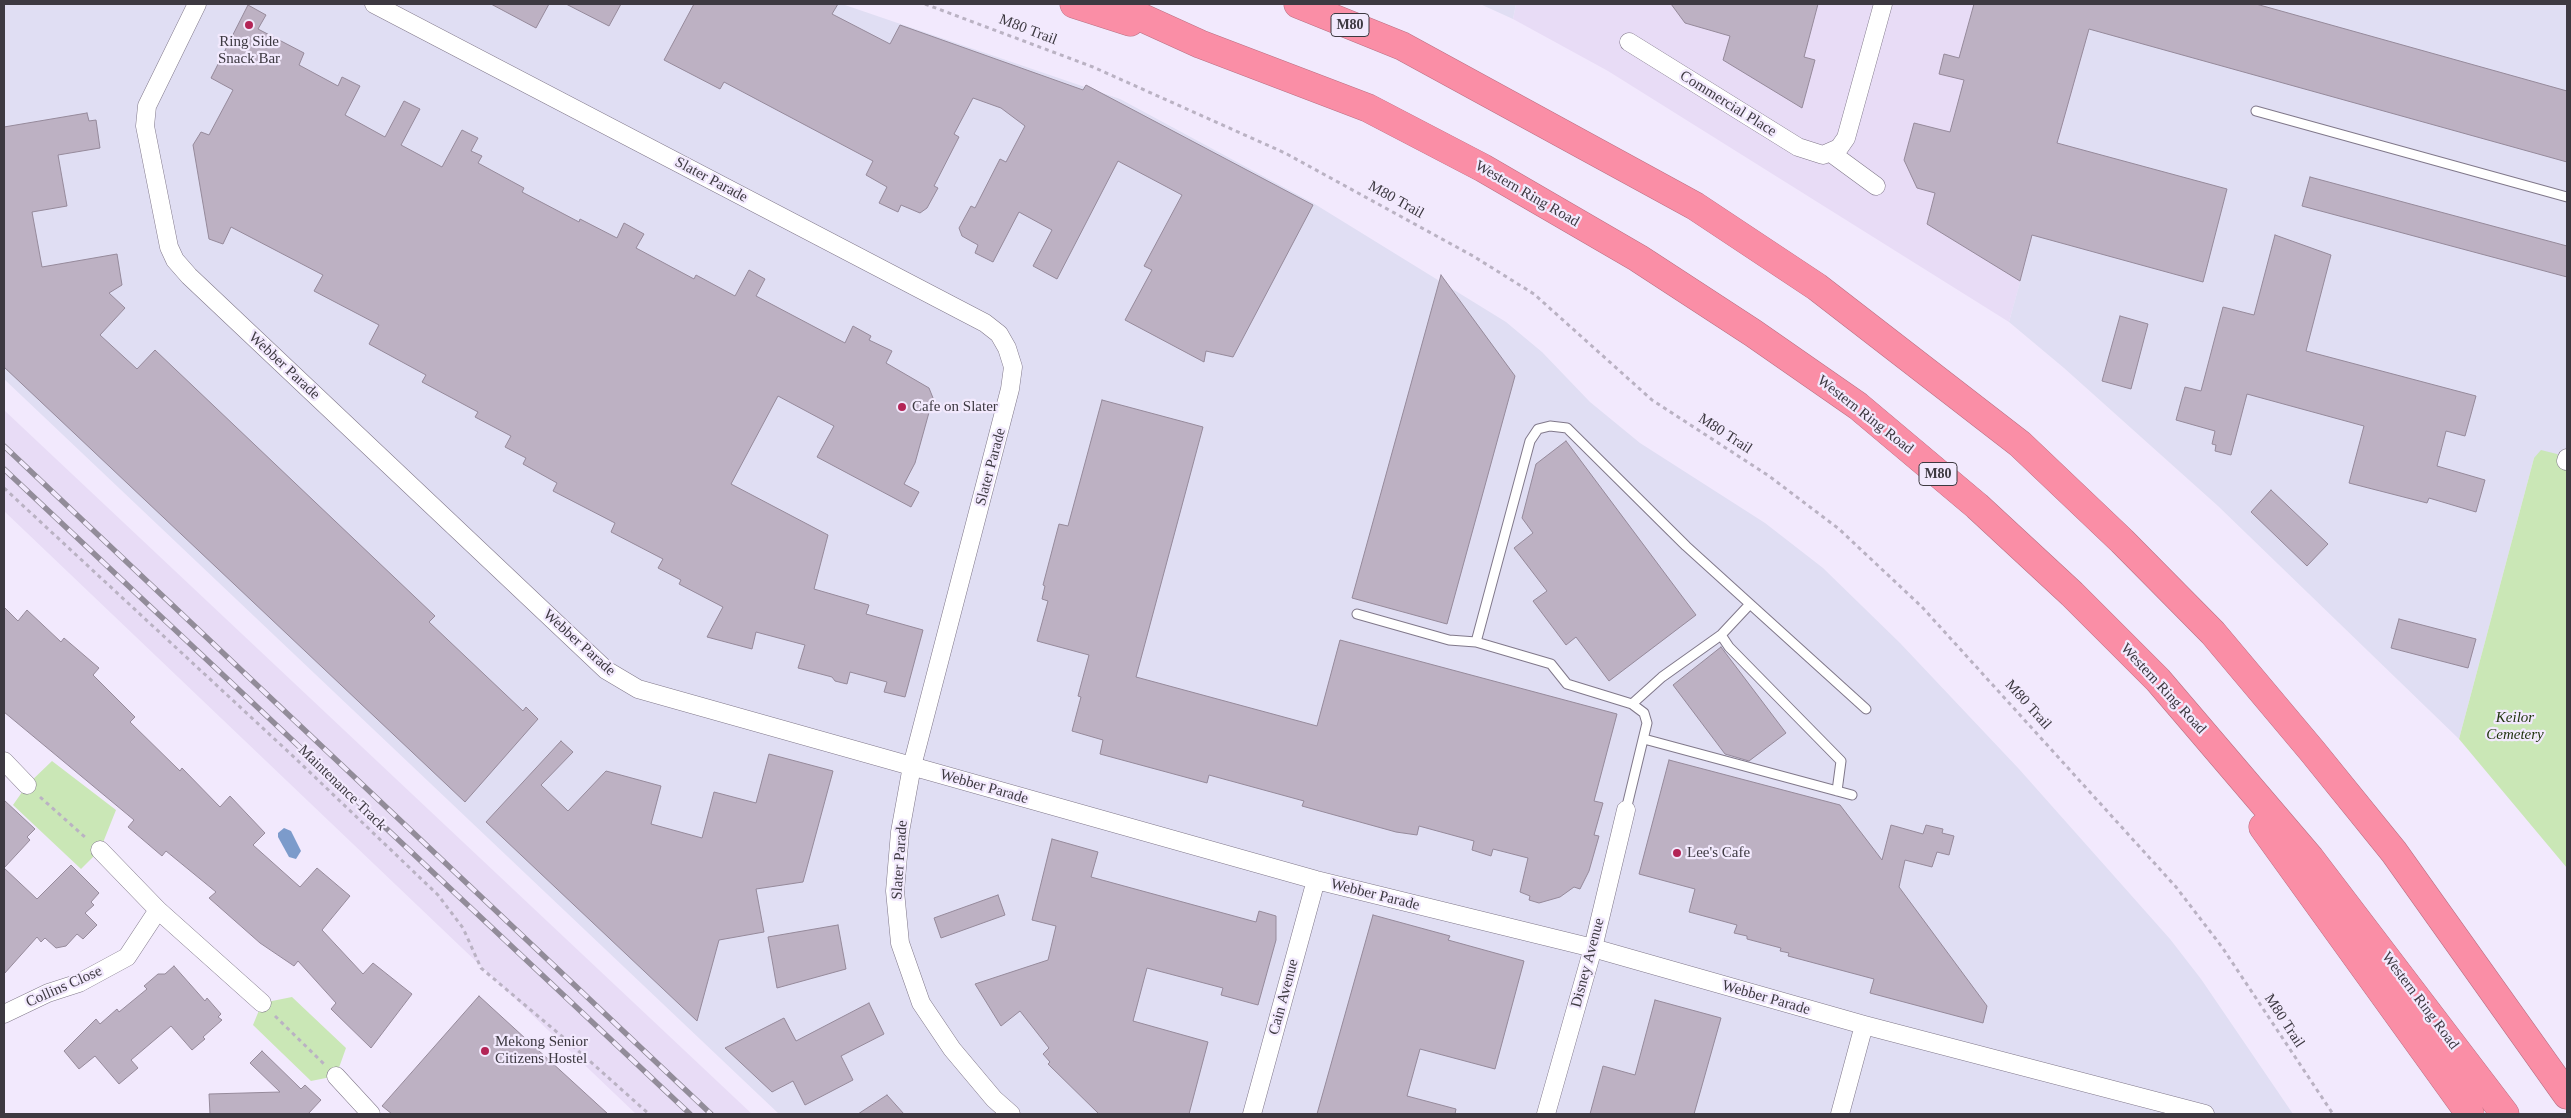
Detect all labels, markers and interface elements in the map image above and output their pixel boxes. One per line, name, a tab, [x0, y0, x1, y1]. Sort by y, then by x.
street label: M80 Trail	[996, 11, 1060, 49]
road number: M80	[1331, 14, 1369, 36]
marker: Ring Side Snack Bar	[243, 19, 255, 31]
place label: Ring Side Snack Bar	[218, 33, 280, 68]
street label: Commercial Place	[1676, 67, 1780, 141]
street label: Slater Parade	[672, 153, 750, 207]
street label: Western Ring Road	[1472, 157, 1582, 231]
street label: M80 Trail	[1365, 177, 1427, 223]
street label: Webber Parade	[245, 328, 323, 404]
street label: Western Ring Road	[1813, 372, 1917, 458]
place label: Cafe on Slater	[912, 398, 998, 416]
marker: Cafe on Slater	[896, 401, 908, 413]
street label: M80 Trail	[1695, 410, 1755, 458]
street label: Slater Parade	[972, 426, 1010, 508]
road number: M80	[1919, 462, 1957, 486]
street label: Webber Parade	[539, 606, 619, 680]
street label: Western Ring Road	[2116, 640, 2210, 738]
street label: M80 Trail	[2001, 676, 2055, 734]
park label: Keilor Cemetery	[2486, 709, 2544, 744]
street label: Maintenance Track	[294, 741, 390, 835]
street label: Webber Parade	[938, 766, 1030, 808]
street label: Slater Parade	[888, 820, 912, 900]
place label: Lee's Cafe	[1687, 844, 1750, 862]
marker: Lee's Cafe	[1671, 847, 1683, 859]
street label: Webber Parade	[1329, 875, 1421, 915]
street label: Disney Avenue	[1567, 916, 1609, 1010]
street label: Western Ring Road	[2378, 949, 2462, 1053]
street label: Cain Avenue	[1265, 957, 1303, 1037]
street label: Collins Close	[23, 962, 105, 1012]
street label: Webber Parade	[1720, 977, 1812, 1019]
street label: M80 Trail	[2260, 991, 2308, 1051]
place label: Mekong Senior Citizens Hostel	[495, 1033, 588, 1068]
marker: Mekong Senior Citizens Hostel	[479, 1045, 491, 1057]

